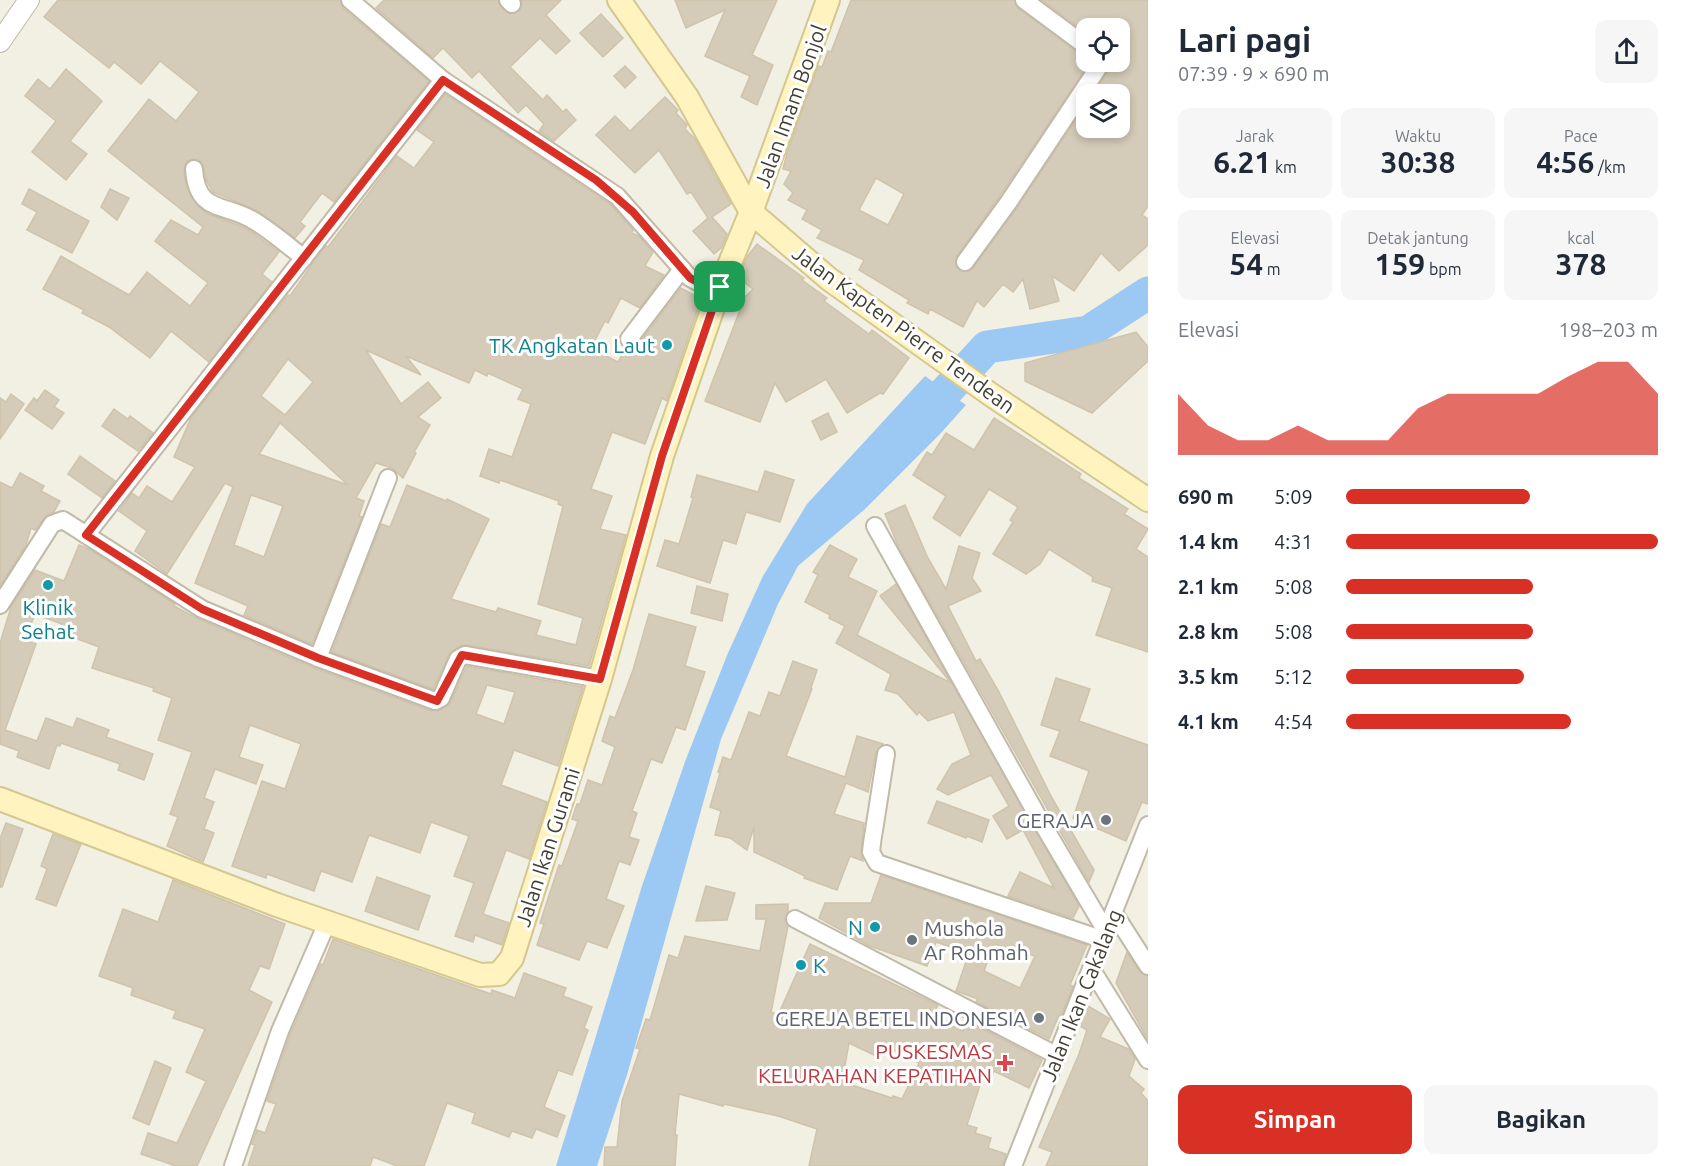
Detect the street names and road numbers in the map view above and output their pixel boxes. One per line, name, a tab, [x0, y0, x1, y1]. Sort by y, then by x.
street label: Jalan Imam Bonjol	[749, 21, 831, 191]
street label: Jalan Kapten Pierre Tendean	[788, 240, 1020, 418]
street label: Jalan Ikan Gurami	[510, 764, 584, 930]
street label: Jalan Ikan Cakalang	[1036, 906, 1126, 1084]

